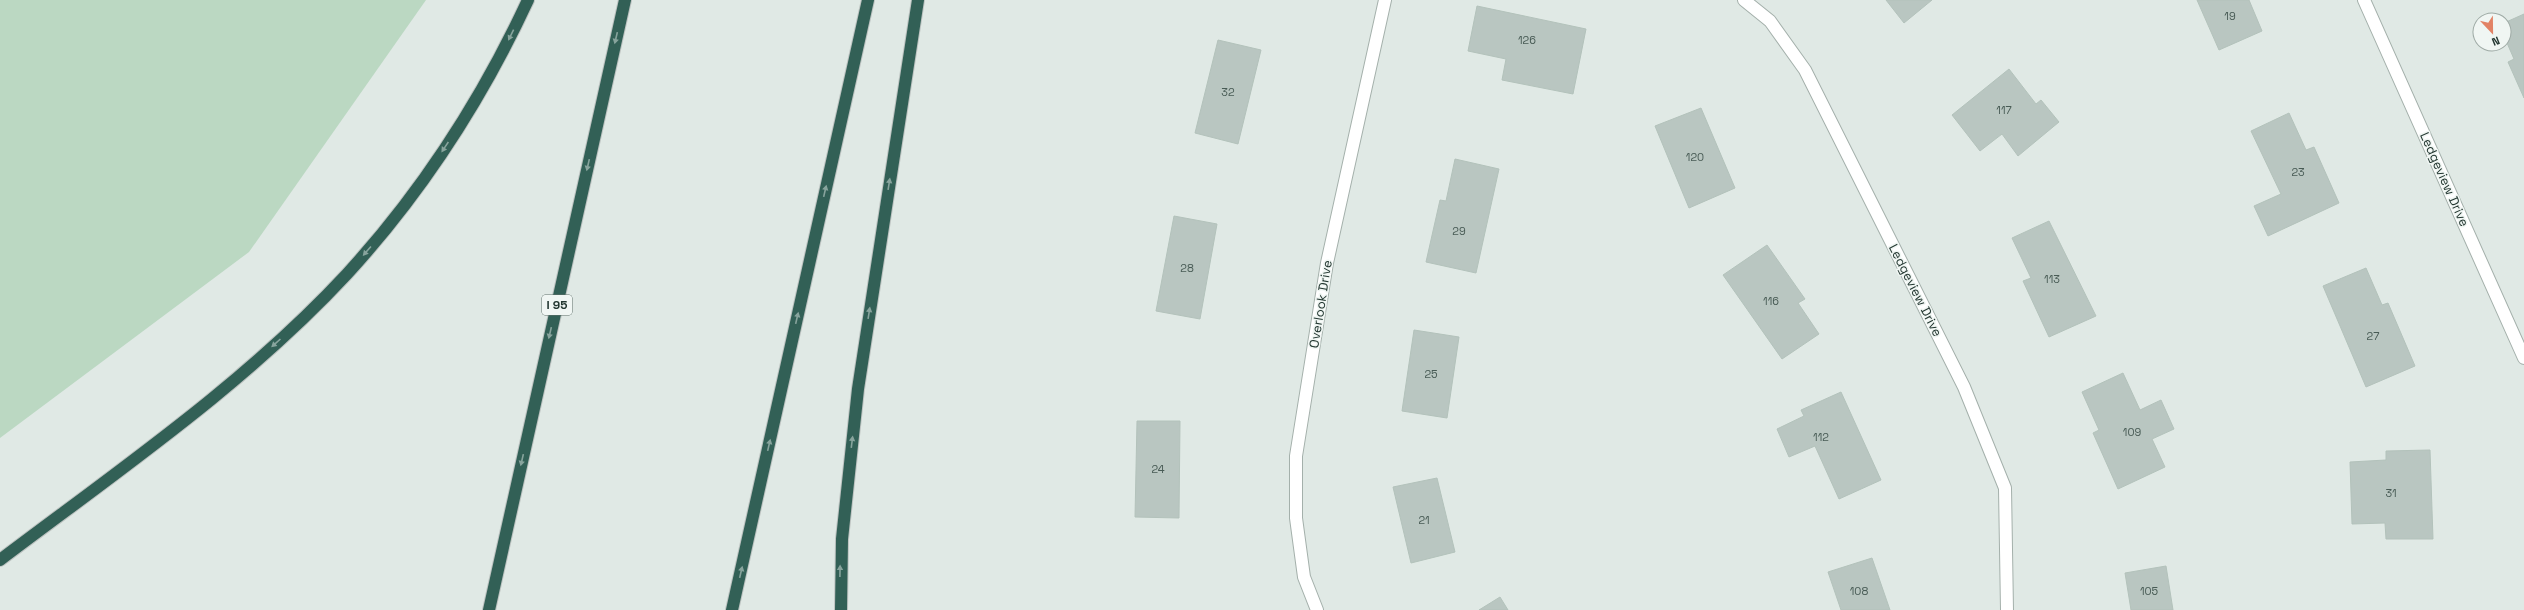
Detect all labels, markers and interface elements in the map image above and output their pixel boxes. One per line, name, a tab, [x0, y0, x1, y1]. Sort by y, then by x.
house number: 19	[2224, 9, 2236, 23]
north arrow	[2472, 12, 2512, 52]
one-way arrow	[508, 30, 514, 41]
one-way arrow	[613, 32, 619, 44]
house number: 126	[1518, 33, 1536, 47]
text: N	[2490, 33, 2502, 49]
house number: 32	[1221, 85, 1235, 99]
house number: 117	[1996, 103, 2012, 117]
street label: Ledgeview Drive	[2416, 129, 2473, 229]
one-way arrow	[441, 142, 449, 152]
house number: 120	[1686, 150, 1704, 164]
one-way arrow	[584, 159, 590, 171]
house number: 23	[2291, 165, 2305, 179]
one-way arrow	[887, 178, 893, 190]
one-way arrow	[823, 185, 829, 197]
house number: 29	[1452, 224, 1466, 238]
street label: Ledgeview Drive	[1885, 241, 1946, 339]
one-way arrow	[362, 245, 371, 256]
street label: Overlook Drive	[1305, 259, 1336, 349]
house number: 28	[1180, 261, 1194, 275]
house number: 113	[2044, 272, 2060, 286]
house number: 116	[1763, 294, 1779, 308]
road number: I 95	[542, 295, 572, 315]
one-way arrow	[866, 307, 872, 319]
one-way arrow	[795, 312, 801, 324]
one-way arrow	[547, 327, 553, 339]
house number: 27	[2367, 329, 2379, 343]
one-way arrow	[271, 339, 281, 348]
house number: 25	[1424, 367, 1438, 381]
house number: 109	[2123, 425, 2141, 439]
house number: 112	[1813, 430, 1829, 444]
one-way arrow	[849, 436, 855, 448]
one-way arrow	[766, 439, 772, 451]
one-way arrow	[519, 454, 525, 466]
house number: 24	[1151, 462, 1165, 476]
house number: 31	[2385, 486, 2397, 500]
house number: 21	[1418, 513, 1430, 527]
one-way arrow	[837, 565, 844, 577]
one-way arrow	[738, 566, 744, 578]
house number: 108	[1850, 584, 1868, 598]
house number: 105	[2140, 584, 2159, 598]

